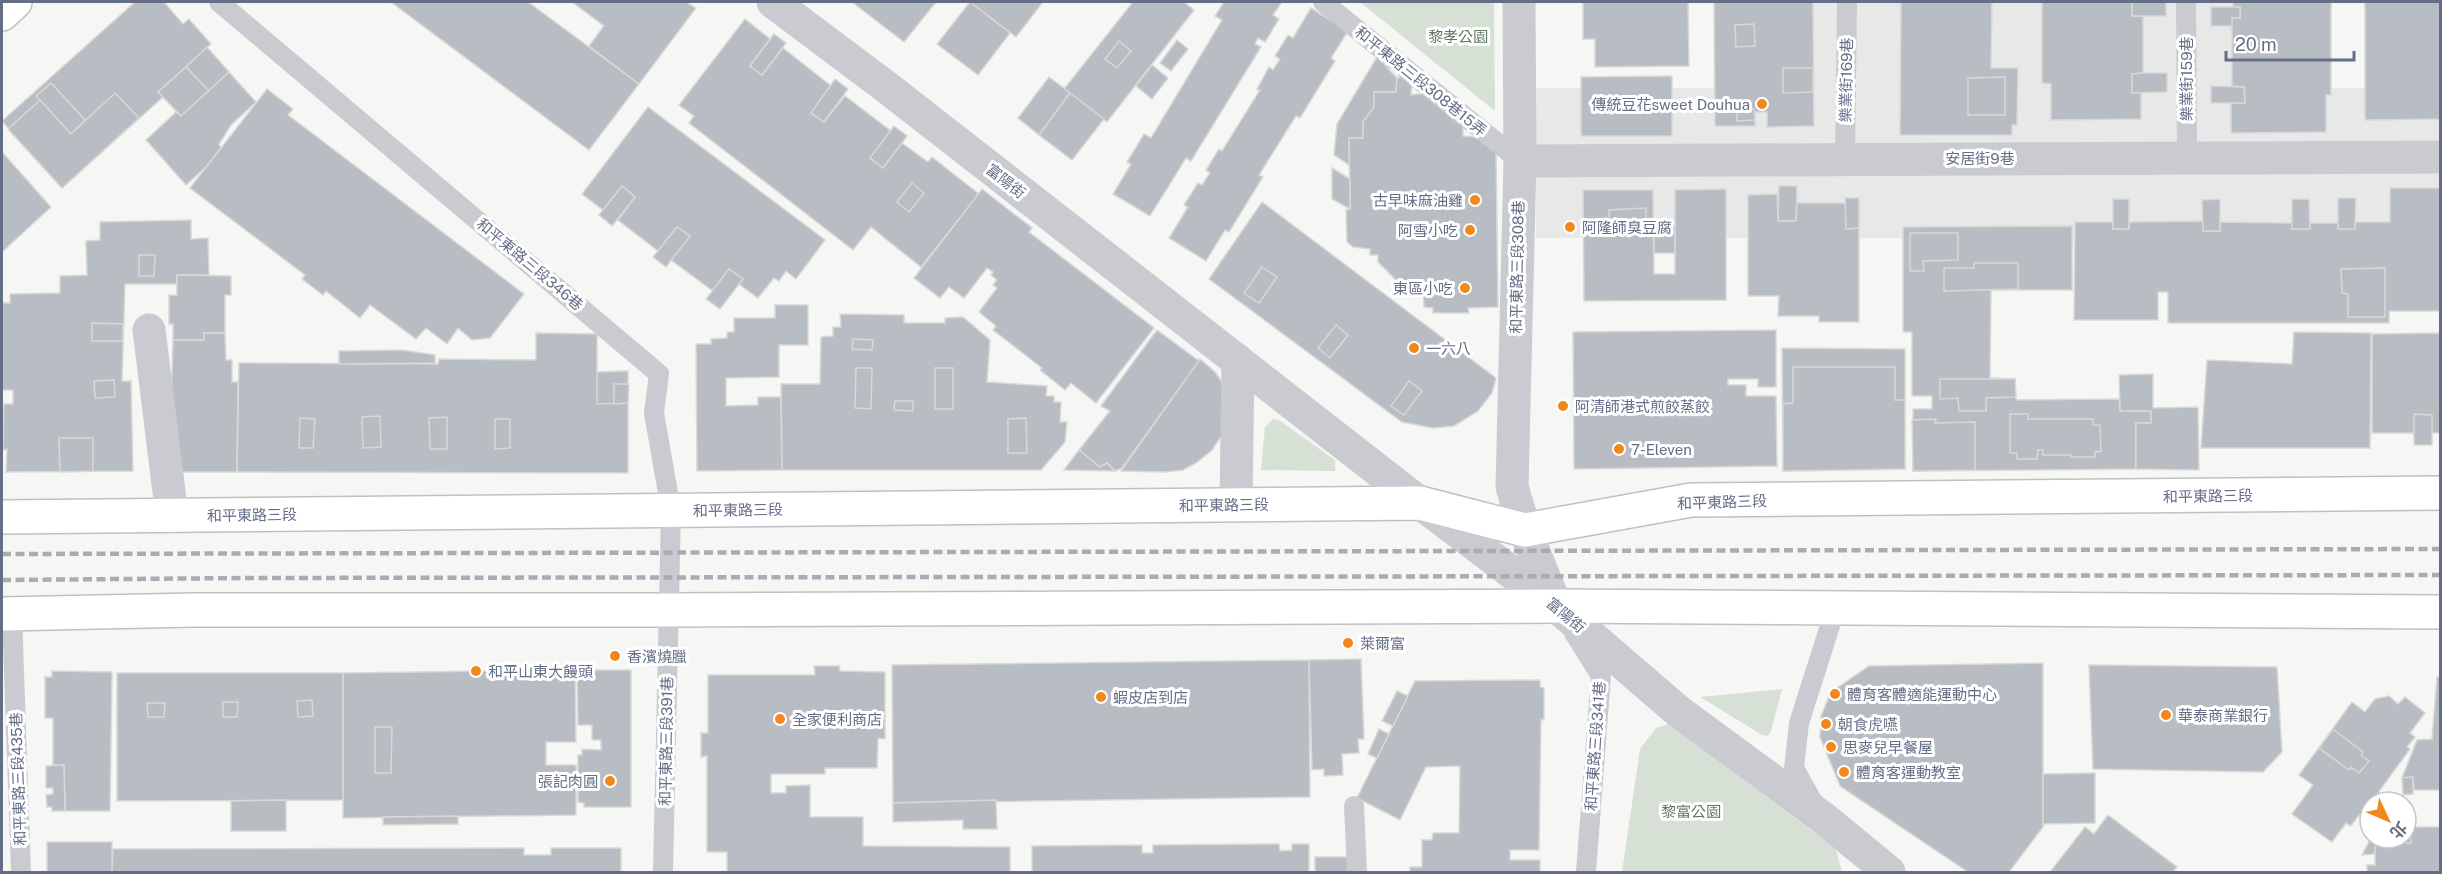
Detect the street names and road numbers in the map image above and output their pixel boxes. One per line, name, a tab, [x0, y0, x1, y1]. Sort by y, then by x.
street label: 和平東路三段308巷15弄	[1352, 23, 1490, 139]
street label: 樂業街159巷	[2178, 36, 2195, 122]
street label: 樂業街169巷	[1837, 37, 1855, 123]
street label: 安居街9巷	[1945, 150, 2015, 167]
street label: 富陽街	[983, 160, 1029, 202]
street label: 和平東路三段308巷	[1507, 200, 1527, 334]
street label: 和平東路三段346巷	[474, 215, 586, 313]
street label: 和平東路三段	[2163, 487, 2253, 505]
street label: 和平東路三段	[1677, 492, 1767, 512]
street label: 和平東路三段	[1179, 496, 1269, 514]
street label: 和平東路三段	[693, 501, 783, 519]
street label: 和平東路三段	[207, 506, 297, 524]
street label: 富陽街	[1543, 594, 1589, 636]
street label: 和平東路三段391巷	[656, 676, 676, 806]
street label: 和平東路三段341巷	[1582, 681, 1608, 811]
street label: 和平東路三段435巷	[7, 712, 29, 846]

